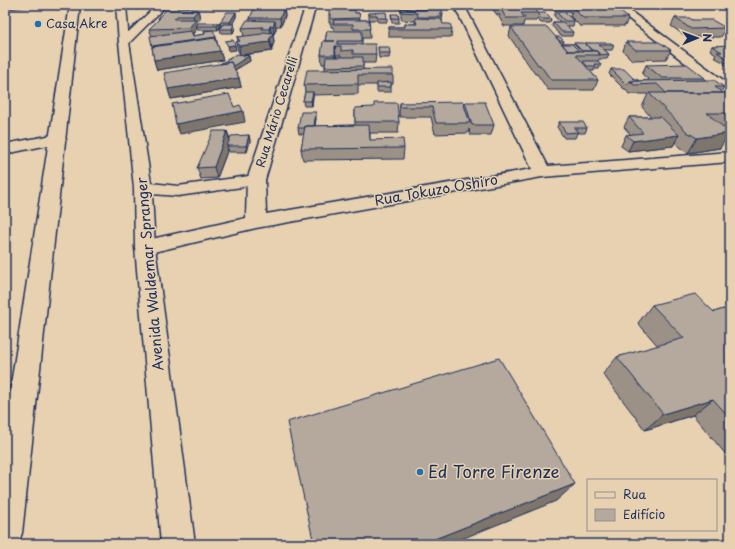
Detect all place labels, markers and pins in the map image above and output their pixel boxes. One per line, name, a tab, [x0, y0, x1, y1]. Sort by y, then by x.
place label: Casa Akre	[46, 14, 107, 32]
marker: Casa Akre	[33, 19, 43, 29]
place label: Ed Torre Firenze	[428, 458, 560, 484]
marker: Ed Torre Firenze	[415, 467, 425, 477]

